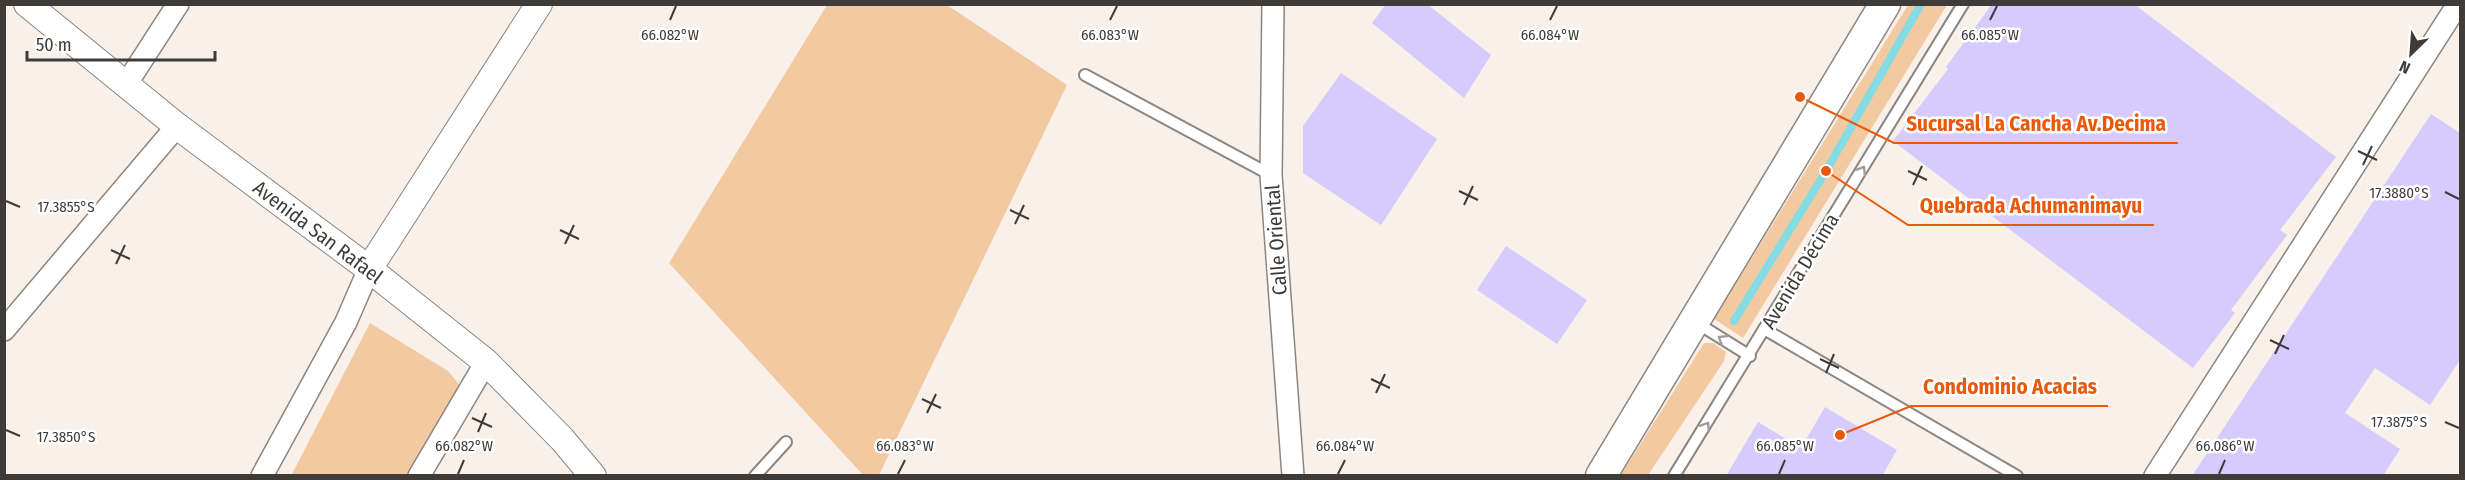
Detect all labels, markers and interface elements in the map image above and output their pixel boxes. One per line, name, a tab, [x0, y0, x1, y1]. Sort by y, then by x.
scale bar	[27, 24, 214, 62]
north arrow	[2381, 24, 2441, 84]
text: 66.082°W	[641, 26, 699, 44]
text: 66.083°W	[1081, 26, 1139, 44]
text: 66.084°W	[1521, 26, 1579, 44]
text: 66.085°W	[1961, 26, 2019, 44]
text: 50 m	[36, 34, 72, 56]
text: N	[2397, 57, 2413, 78]
callout: Sucursal La Cancha Av.Decima	[1894, 104, 2178, 143]
text: Sucursal La Cancha Av.Decima	[1906, 111, 2166, 137]
one-way arrow	[1854, 166, 1866, 176]
street label: Avenida San Rafael	[248, 175, 388, 289]
street label: Calle Oriental	[1260, 184, 1292, 296]
text: 17.3880°S	[2369, 184, 2429, 202]
callout: Quebrada Achumanimayu	[1908, 186, 2154, 225]
text: Quebrada Achumanimayu	[1920, 193, 2142, 219]
text: 17.3855°S	[37, 198, 95, 216]
street label: Avenida Décima	[1756, 209, 1844, 333]
one-way arrow	[1718, 334, 1728, 346]
callout: Condominio Acacias	[1911, 367, 2108, 406]
text: Condominio Acacias	[1923, 374, 2097, 400]
text: 17.3875°S	[2371, 413, 2427, 431]
one-way arrow	[1698, 422, 1710, 432]
text: 17.3850°S	[37, 428, 95, 446]
text: 66.082°W	[435, 437, 493, 455]
text: 66.083°W	[876, 437, 934, 455]
text: 66.084°W	[1316, 437, 1374, 455]
text: 66.085°W	[1756, 437, 1814, 455]
text: 66.086°W	[2196, 437, 2254, 455]

